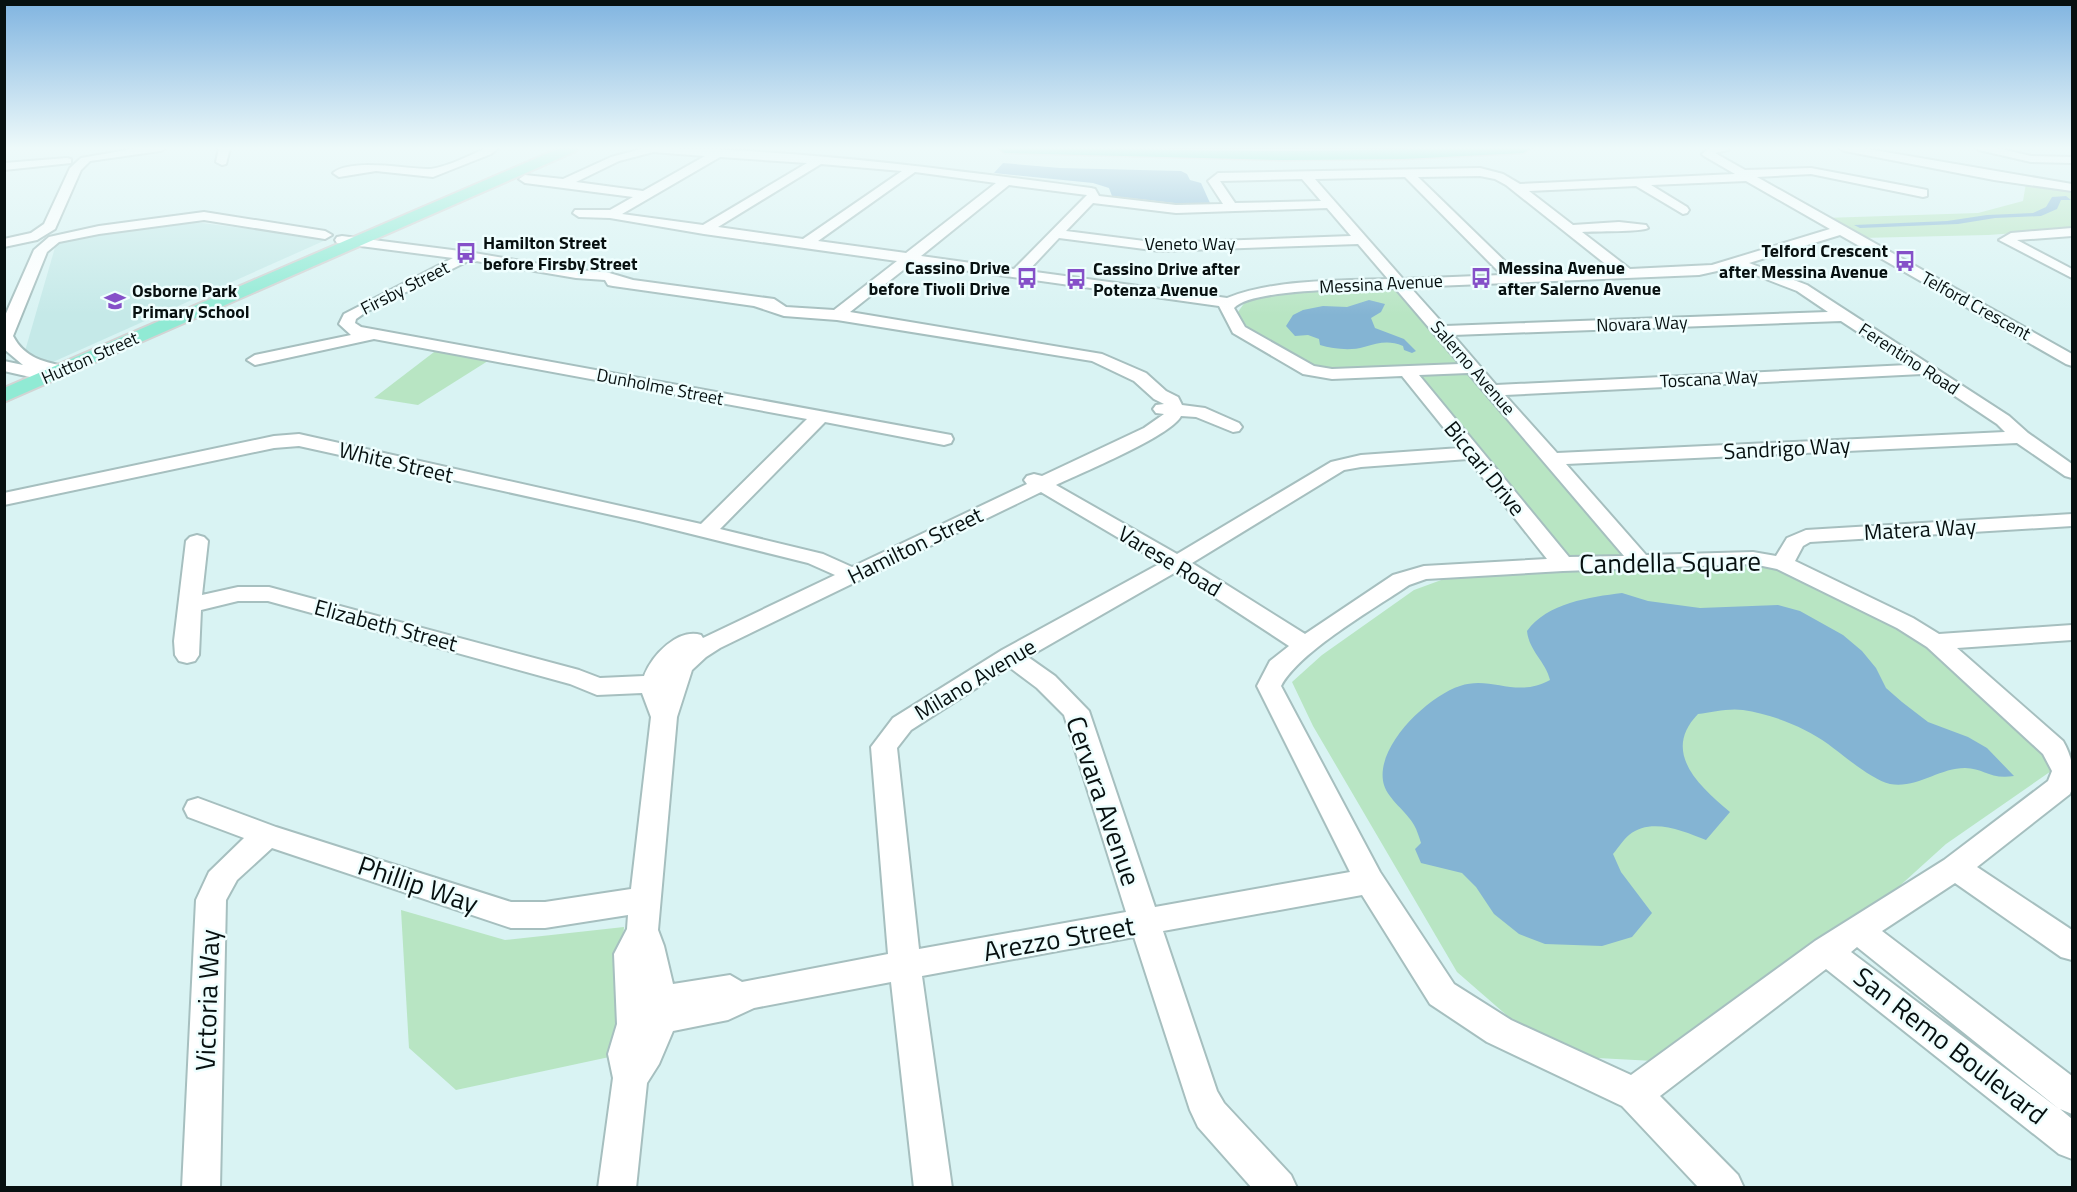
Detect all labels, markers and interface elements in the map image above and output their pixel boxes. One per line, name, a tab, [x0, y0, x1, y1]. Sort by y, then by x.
place label: Hamilton Street before Firsby Street	[483, 229, 638, 277]
street label: Veneto Way	[1145, 230, 1236, 257]
place label: Telford Crescent after Messina Avenue	[1719, 237, 1888, 285]
bus stop icon: Hamilton Street before Firsby Street	[454, 241, 478, 265]
bus stop icon: Telford Crescent after Messina Avenue	[1893, 249, 1917, 273]
street label: Firsby Street	[356, 253, 454, 321]
place label: Cassino Drive before Tivoli Drive	[868, 254, 1010, 302]
place label: Messina Avenue after Salerno Avenue	[1498, 254, 1661, 302]
place label: Cassino Drive after Potenza Avenue	[1093, 255, 1240, 303]
street label: Telford Crescent	[1916, 264, 2037, 347]
bus stop icon: Cassino Drive before Tivoli Drive	[1015, 266, 1039, 290]
bus stop icon: Messina Avenue after Salerno Avenue	[1469, 266, 1493, 290]
bus stop icon: Cassino Drive after Potenza Avenue	[1064, 267, 1088, 291]
street label: Messina Avenue	[1318, 267, 1443, 300]
place label: Osborne Park Primary School	[132, 277, 250, 325]
school or university icon: Osborne Park Primary School	[103, 289, 127, 313]
street label: Novara Way	[1596, 308, 1688, 339]
street label: Salerno Avenue	[1425, 314, 1522, 421]
street label: Ferentino Road	[1854, 316, 1965, 401]
street label: Hutton Street	[37, 324, 143, 391]
street label: Dunholme Street	[594, 361, 726, 412]
street label: Toscana Way	[1659, 362, 1759, 395]
street label: Biccari Drive	[1436, 413, 1534, 523]
street label: Sandrigo Way	[1723, 428, 1852, 468]
street label: White Street	[335, 432, 457, 492]
street label: Hamilton Street	[842, 497, 989, 592]
street label: Matera Way	[1863, 509, 1977, 549]
street label: Varese Road	[1112, 517, 1228, 605]
street label: Candella Square	[1579, 539, 1761, 584]
street label: Elizabeth Street	[311, 590, 462, 660]
street label: Milano Avenue	[908, 629, 1042, 729]
street label: Cervara Avenue	[1056, 710, 1153, 891]
street label: Phillip Way	[353, 844, 484, 923]
street label: Arezzo Street	[980, 904, 1138, 971]
street label: Victoria Way	[184, 928, 229, 1072]
street label: San Remo Boulevard	[1845, 956, 2056, 1134]

